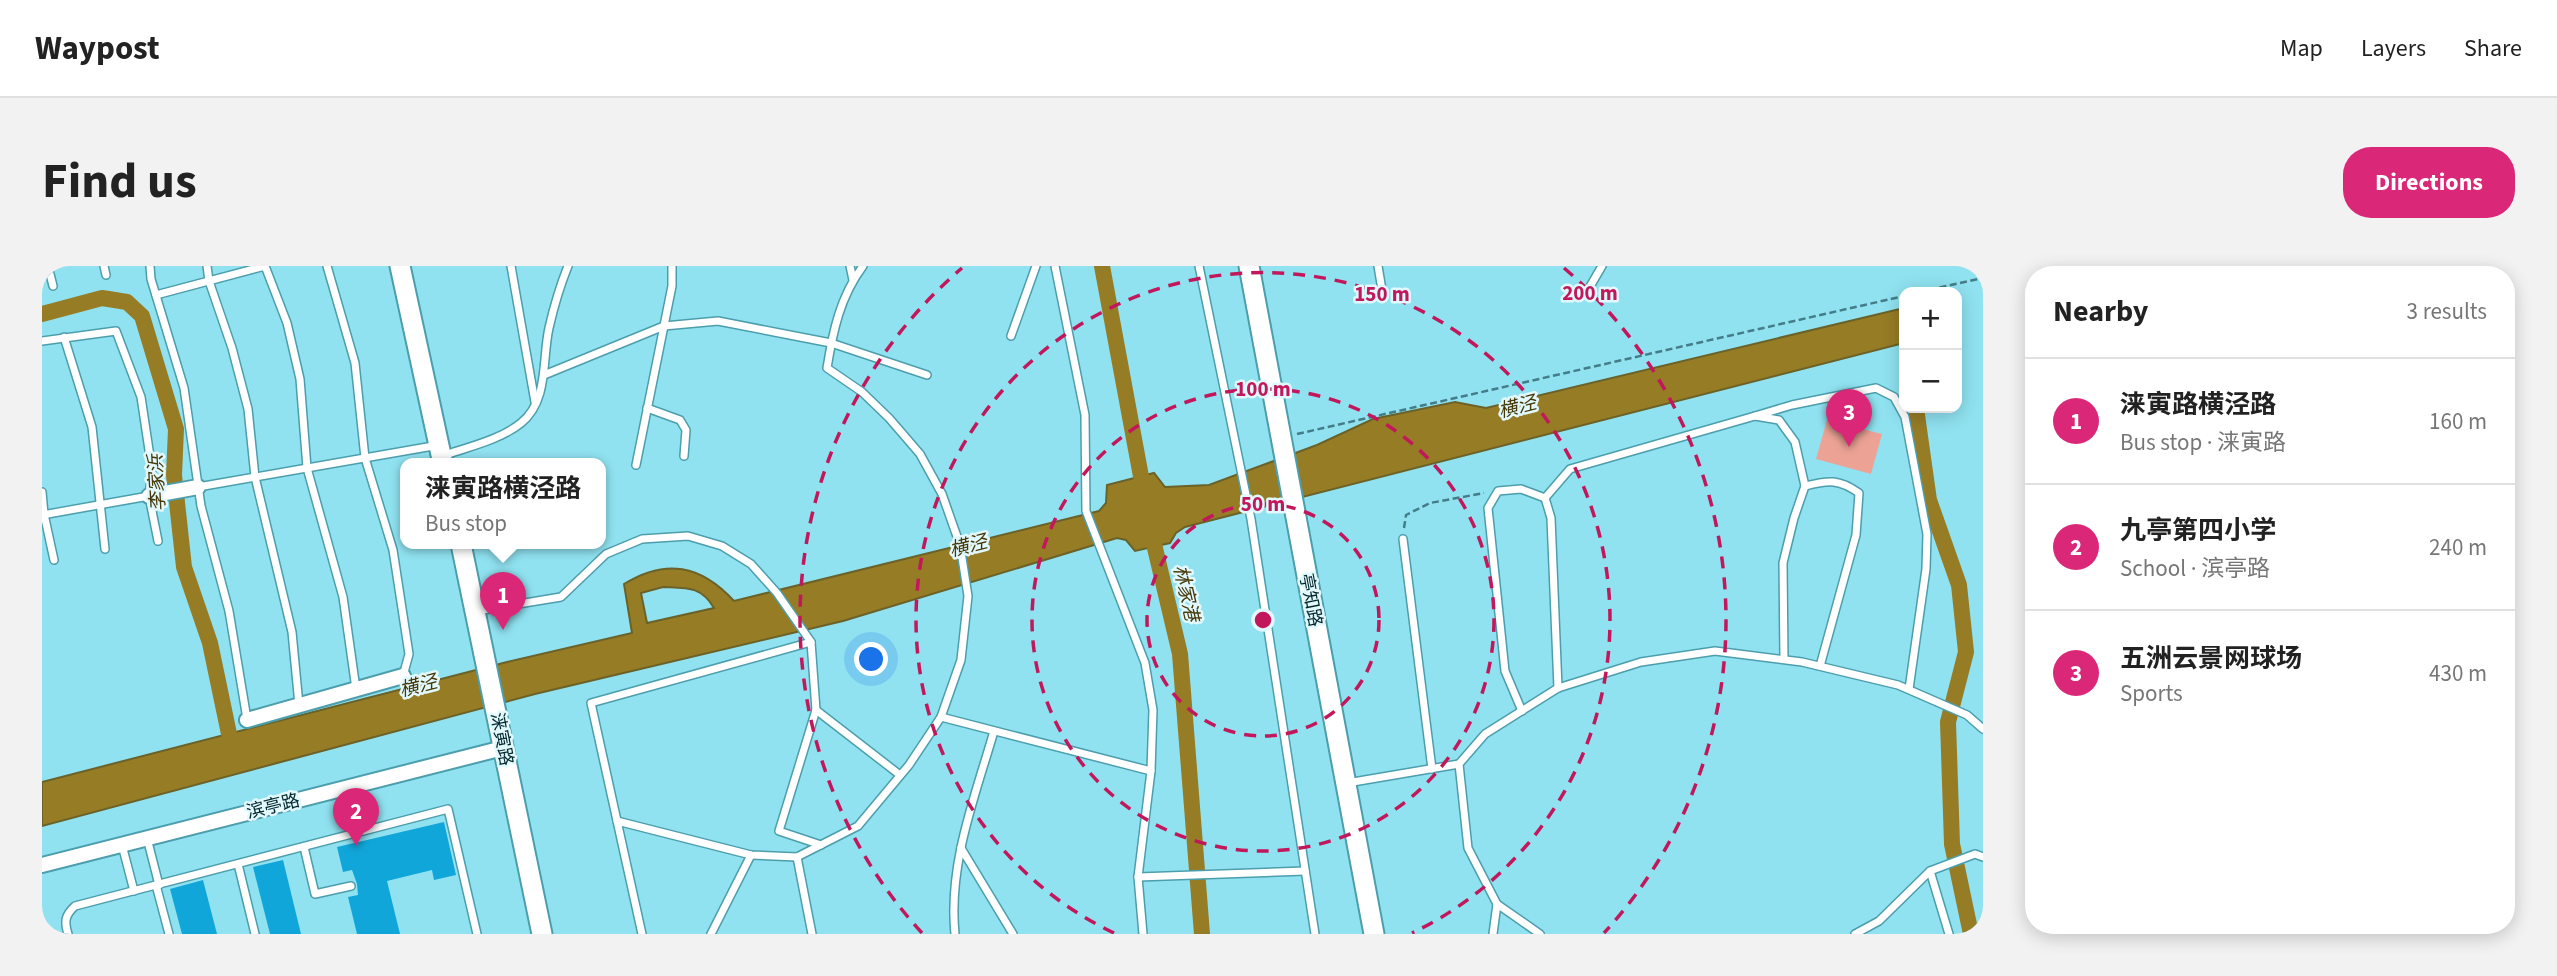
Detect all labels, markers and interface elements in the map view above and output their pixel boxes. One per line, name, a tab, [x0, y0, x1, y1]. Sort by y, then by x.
text: Waypost	[35, 25, 160, 72]
text: Map	[2280, 31, 2323, 66]
text: Layers	[2361, 31, 2426, 66]
text: Share	[2464, 31, 2522, 66]
text: Find us	[42, 147, 197, 217]
button: Directions	[2343, 147, 2515, 218]
text: 200 m	[1562, 278, 1618, 308]
text: 150 m	[1354, 279, 1410, 309]
map controls	[1899, 287, 1962, 413]
button: +	[1899, 287, 1962, 350]
text: Nearby	[2053, 290, 2148, 333]
text: 3 results	[2407, 295, 2487, 328]
button: −	[1899, 350, 1962, 413]
text: 100 m	[1235, 374, 1291, 404]
text: 涞寅路横泾路	[2120, 386, 2276, 423]
water label: 横泾	[1496, 389, 1541, 425]
pin: 3	[1826, 389, 1872, 447]
text: 1	[2070, 405, 2082, 438]
text: 160 m	[2429, 405, 2487, 438]
text: Bus stop · 涞寅路	[2120, 426, 2286, 459]
water label: 李家浜	[142, 452, 172, 512]
popup	[400, 458, 606, 549]
text: 涞寅路横泾路	[425, 470, 581, 507]
text: 50 m	[1241, 489, 1285, 519]
text: Bus stop	[425, 507, 507, 540]
text: 九亭第四小学	[2120, 512, 2276, 549]
water label: 横泾	[947, 528, 992, 564]
text: 2	[2070, 531, 2082, 564]
text: 240 m	[2429, 531, 2487, 564]
text: School · 滨亭路	[2120, 552, 2270, 585]
water label: 林家港	[1166, 563, 1206, 627]
street label: 亭知路	[1293, 571, 1328, 629]
pin: 1	[480, 572, 526, 630]
centre of rings	[1251, 608, 1275, 632]
text: 五洲云景网球场	[2120, 640, 2302, 677]
your location	[854, 642, 888, 676]
text: 3	[2070, 657, 2082, 690]
text: 430 m	[2429, 657, 2487, 690]
water label: 横泾	[397, 668, 442, 704]
text: Sports	[2120, 677, 2183, 710]
street label: 涞寅路	[484, 710, 519, 768]
street label: 滨亭路	[244, 788, 302, 825]
pin: 2	[333, 788, 379, 846]

